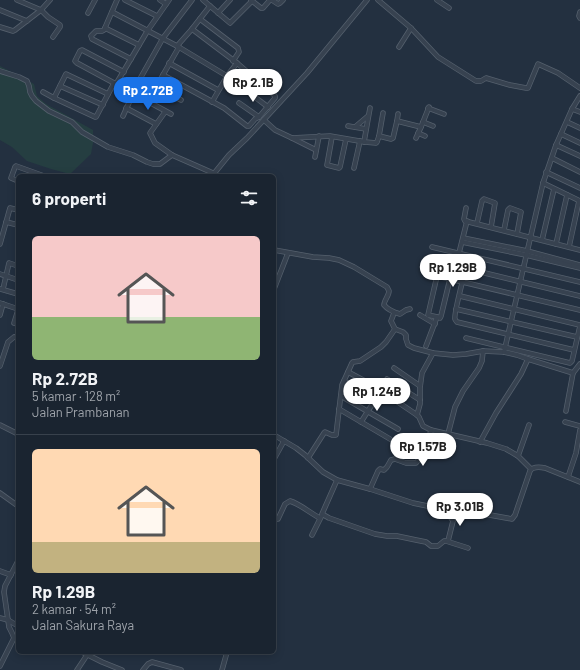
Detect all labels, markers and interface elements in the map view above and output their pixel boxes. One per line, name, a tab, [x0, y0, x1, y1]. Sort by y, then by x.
pin: Rp 2.1B	[216, 69, 290, 103]
text: Rp 2.1B	[232, 74, 274, 90]
pin: Rp 2.72B	[107, 77, 189, 111]
text: Rp 2.72B	[123, 82, 173, 98]
icon: filters	[238, 187, 260, 209]
text: 6 properti	[32, 188, 106, 208]
pin: Rp 1.29B	[412, 254, 494, 288]
text: Rp 1.29B	[429, 259, 477, 275]
icon: home	[110, 262, 182, 334]
text: Rp 2.72B	[32, 368, 98, 388]
pin: Rp 1.24B	[336, 378, 418, 412]
text: Rp 1.24B	[352, 383, 402, 399]
text: 5 kamar · 128 m²	[32, 388, 120, 404]
text: Jalan Prambanan	[32, 404, 130, 420]
pin: Rp 1.57B	[382, 433, 464, 467]
text: Rp 1.57B	[399, 438, 447, 454]
icon: home	[110, 475, 182, 547]
pin: Rp 3.01B	[419, 493, 501, 527]
text: Rp 3.01B	[436, 498, 484, 514]
text: Rp 1.29B	[32, 581, 95, 601]
text: 2 kamar · 54 m²	[32, 601, 116, 617]
text: Jalan Sakura Raya	[32, 617, 134, 633]

